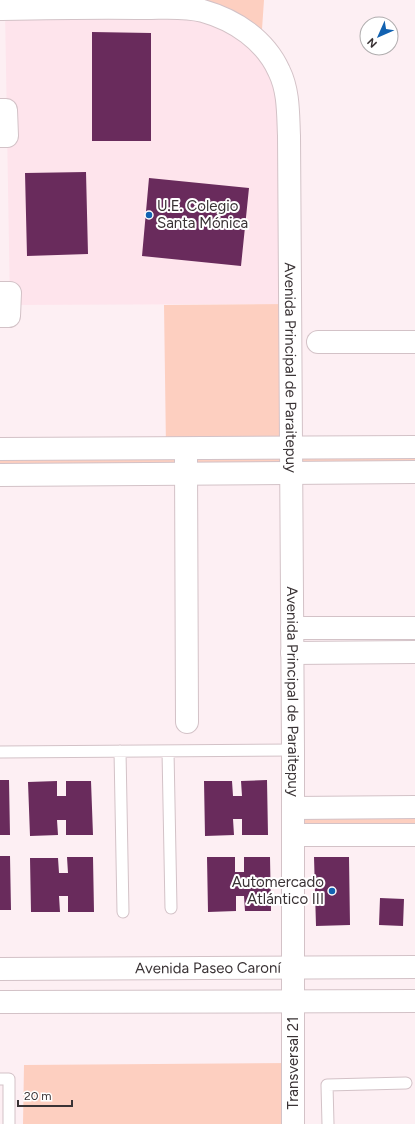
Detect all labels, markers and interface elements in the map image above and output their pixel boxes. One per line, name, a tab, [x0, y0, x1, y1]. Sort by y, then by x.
north arrow	[359, 16, 399, 56]
text: N	[365, 35, 380, 50]
place label: U.E. Colegio Santa Mónica	[157, 197, 248, 232]
marker: U.E. Colegio Santa Mónica	[144, 210, 154, 220]
street label: Avenida Principal de Paraitepuy	[281, 262, 300, 473]
street label: Avenida Principal de Paraitepuy	[283, 586, 302, 797]
place label: Automercado Atlántico III	[232, 873, 324, 908]
marker: Automercado Atlántico III	[327, 886, 337, 896]
street label: Avenida Paseo Caroní	[135, 959, 282, 977]
street label: Transversal 21	[284, 1017, 302, 1109]
scale bar	[18, 1082, 72, 1108]
text: 20 m	[24, 1089, 52, 1103]

